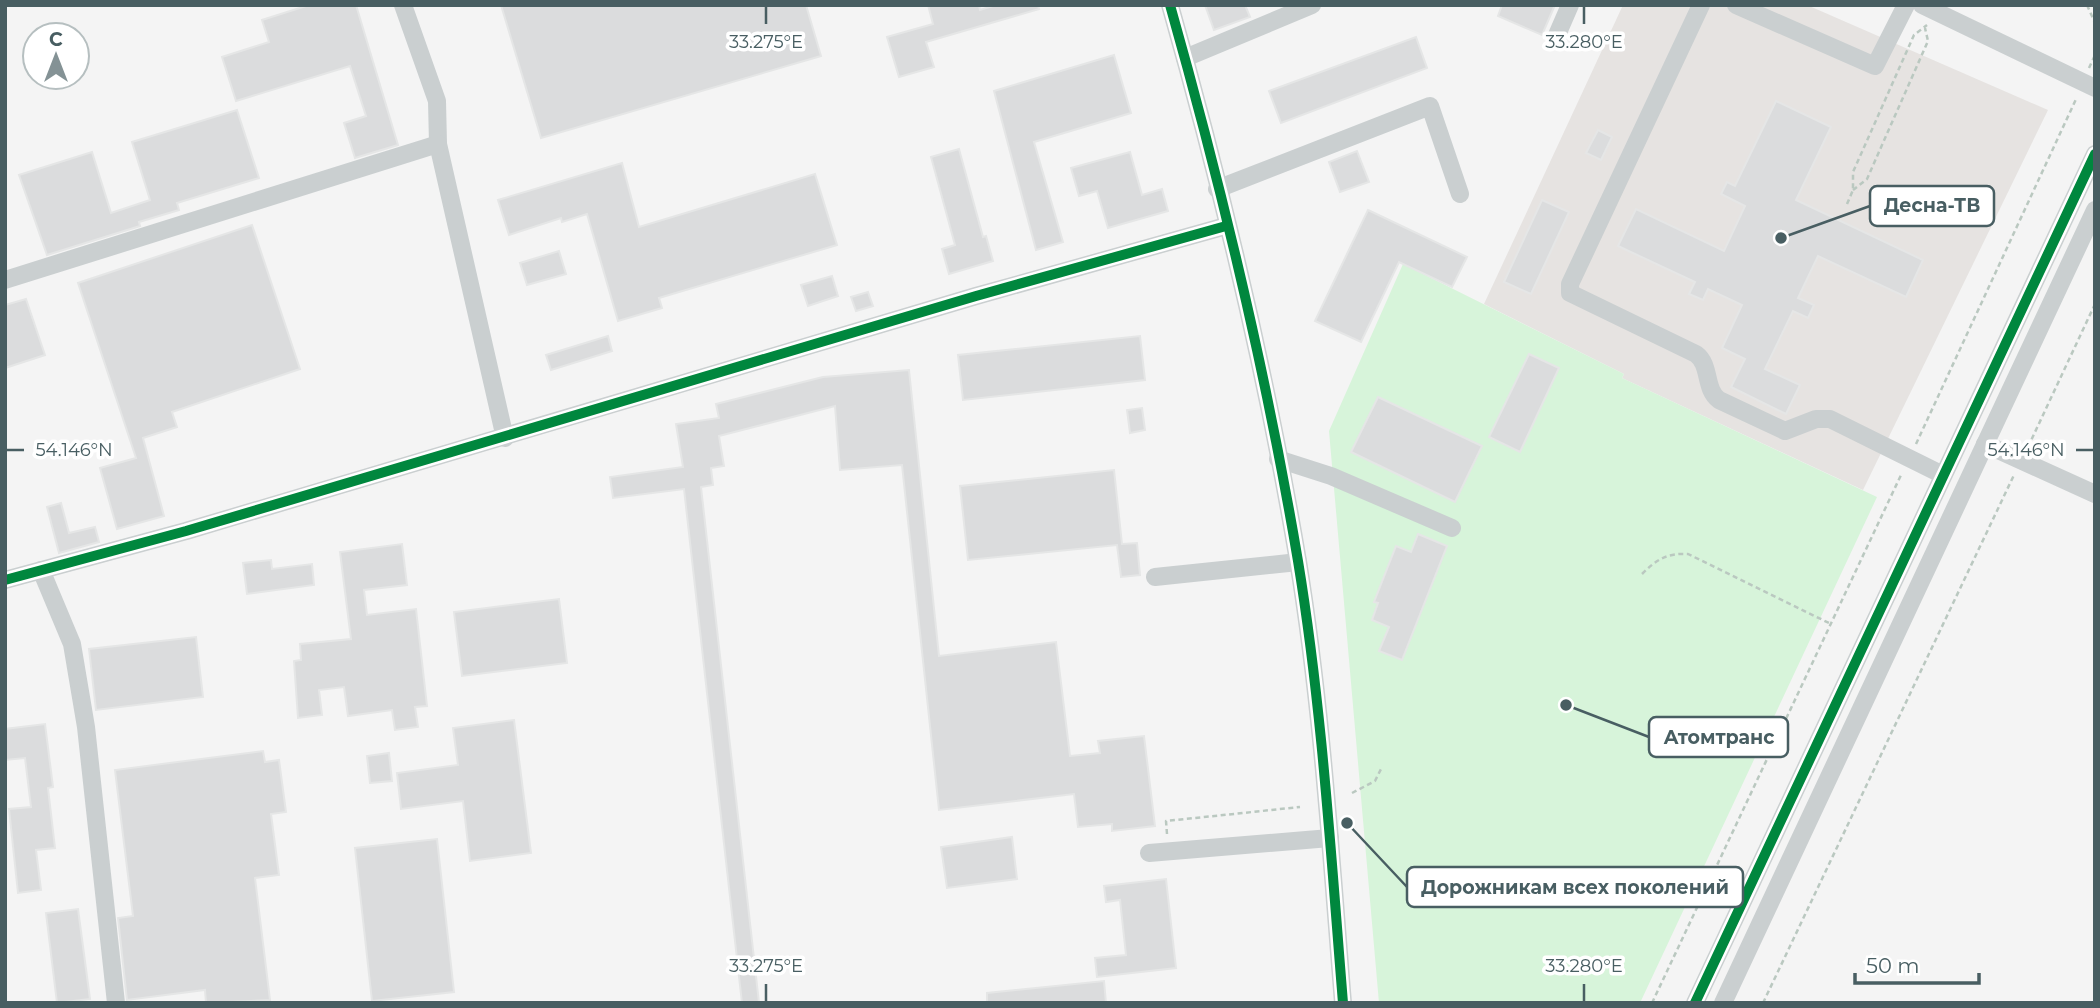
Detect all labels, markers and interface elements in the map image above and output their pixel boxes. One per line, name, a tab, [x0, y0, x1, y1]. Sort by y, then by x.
north arrow	[21, 21, 91, 91]
text: С	[49, 28, 63, 51]
text: 33.275°E	[729, 31, 803, 53]
text: 33.280°E	[1545, 31, 1623, 53]
callout: Десна-ТВ	[1870, 186, 1994, 226]
text: Десна-ТВ	[1884, 194, 1980, 217]
text: 54.146°N	[35, 439, 113, 461]
text: 54.146°N	[1987, 439, 2065, 461]
callout: Атомтранс	[1649, 717, 1788, 757]
text: Атомтранс	[1664, 726, 1774, 749]
callout: Дорожникам всех поколений	[1407, 867, 1743, 907]
text: Дорожникам всех поколений	[1421, 876, 1729, 899]
scale bar	[1855, 942, 1979, 986]
text: 50 m	[1866, 953, 1920, 978]
text: 33.275°E	[729, 955, 803, 977]
text: 33.280°E	[1545, 955, 1623, 977]

